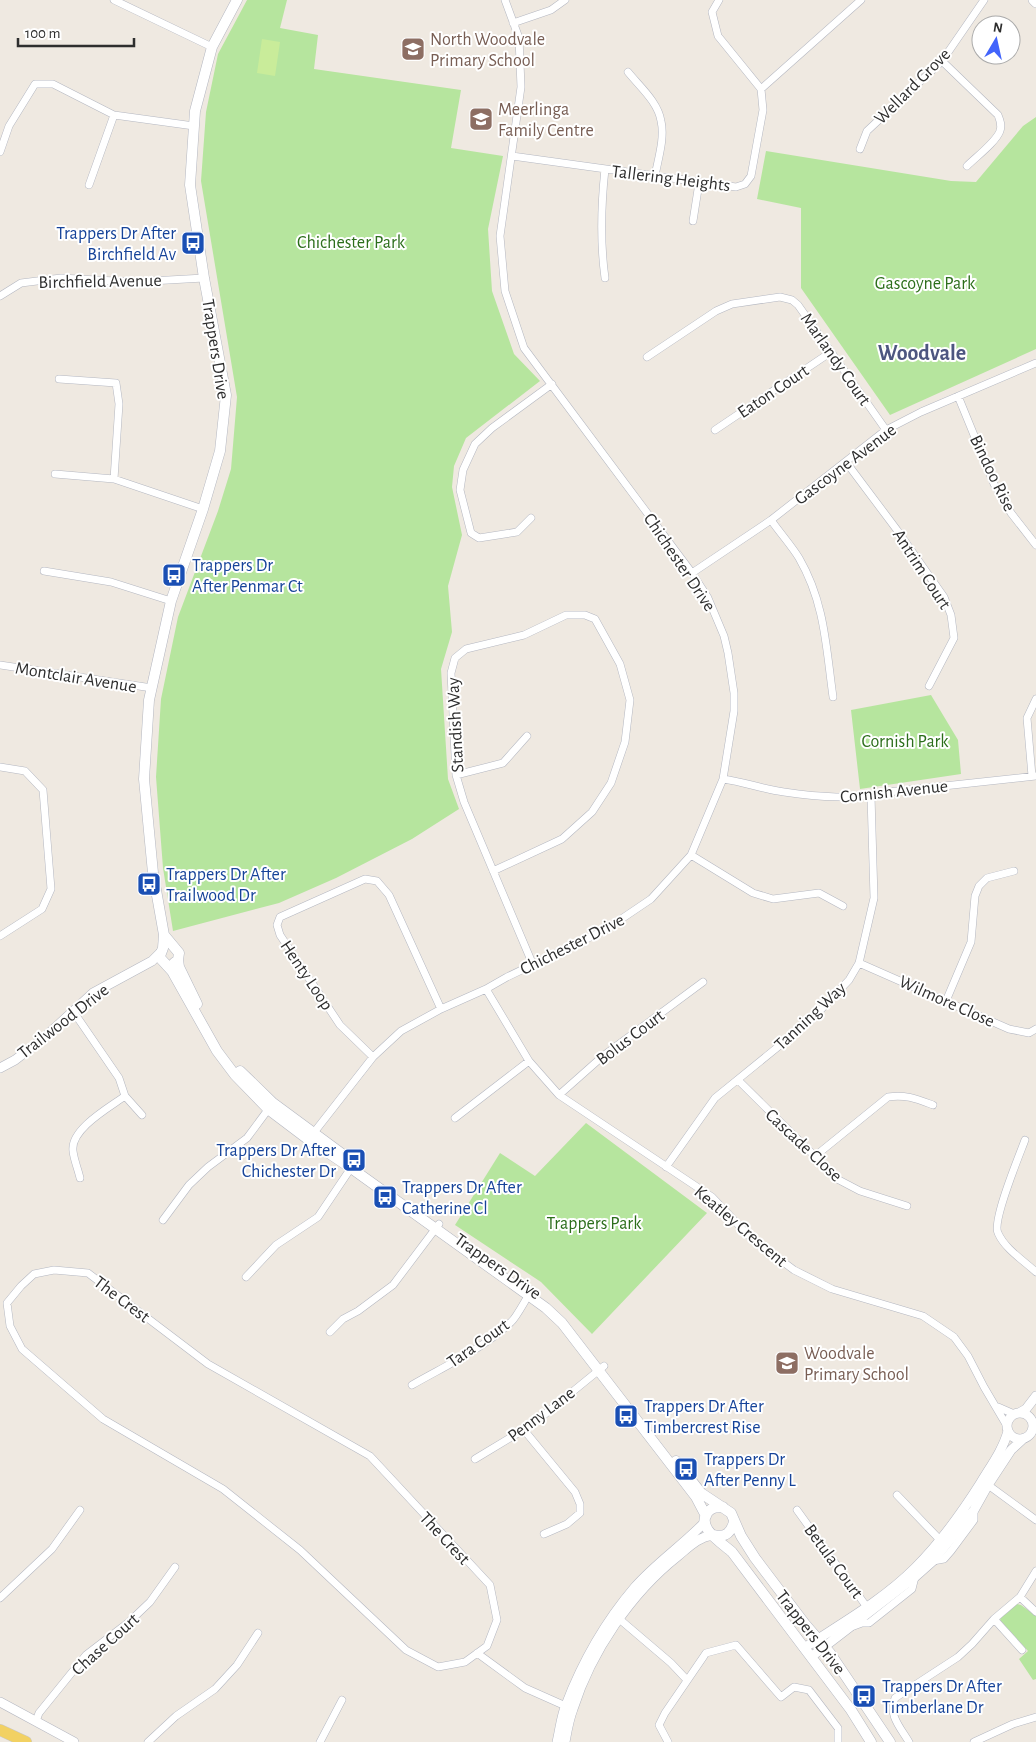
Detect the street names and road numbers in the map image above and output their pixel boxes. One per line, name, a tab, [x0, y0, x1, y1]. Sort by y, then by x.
street label: Wellard Grove	[871, 45, 954, 128]
street label: Tallering Heights	[610, 163, 731, 195]
street label: Birchfield Avenue	[38, 272, 162, 292]
street label: Trappers Drive	[198, 298, 232, 401]
street label: Marlandy Court	[797, 310, 874, 409]
street label: Eaton Court	[735, 361, 813, 422]
street label: Gascoyne Avenue	[792, 421, 900, 509]
street label: Bindoo Rise	[966, 432, 1018, 515]
street label: Chichester Drive	[640, 510, 719, 615]
street label: Antrim Court	[889, 526, 954, 613]
street label: Montclair Avenue	[14, 660, 138, 696]
street label: Standish Way	[445, 677, 467, 773]
street label: Cornish Avenue	[839, 777, 949, 807]
street label: Chichester Drive	[517, 911, 627, 979]
street label: Henty Loop	[276, 937, 336, 1014]
street label: Wilmore Close	[896, 973, 997, 1031]
street label: Tanning Way	[771, 979, 850, 1054]
street label: Trailwood Drive	[15, 981, 112, 1063]
street label: Bolus Court	[593, 1006, 668, 1069]
street label: Cascade Close	[761, 1106, 845, 1186]
street label: Keatley Crescent	[690, 1183, 790, 1271]
street label: Trappers Drive	[451, 1230, 544, 1303]
street label: The Crest	[90, 1273, 153, 1327]
street label: Tara Court	[444, 1316, 513, 1372]
street label: Penny Lane	[505, 1384, 578, 1446]
street label: The Crest	[416, 1509, 473, 1569]
street label: Betula Court	[800, 1521, 866, 1602]
street label: Trappers Drive	[772, 1587, 848, 1678]
street label: Chase Court	[69, 1610, 143, 1679]

